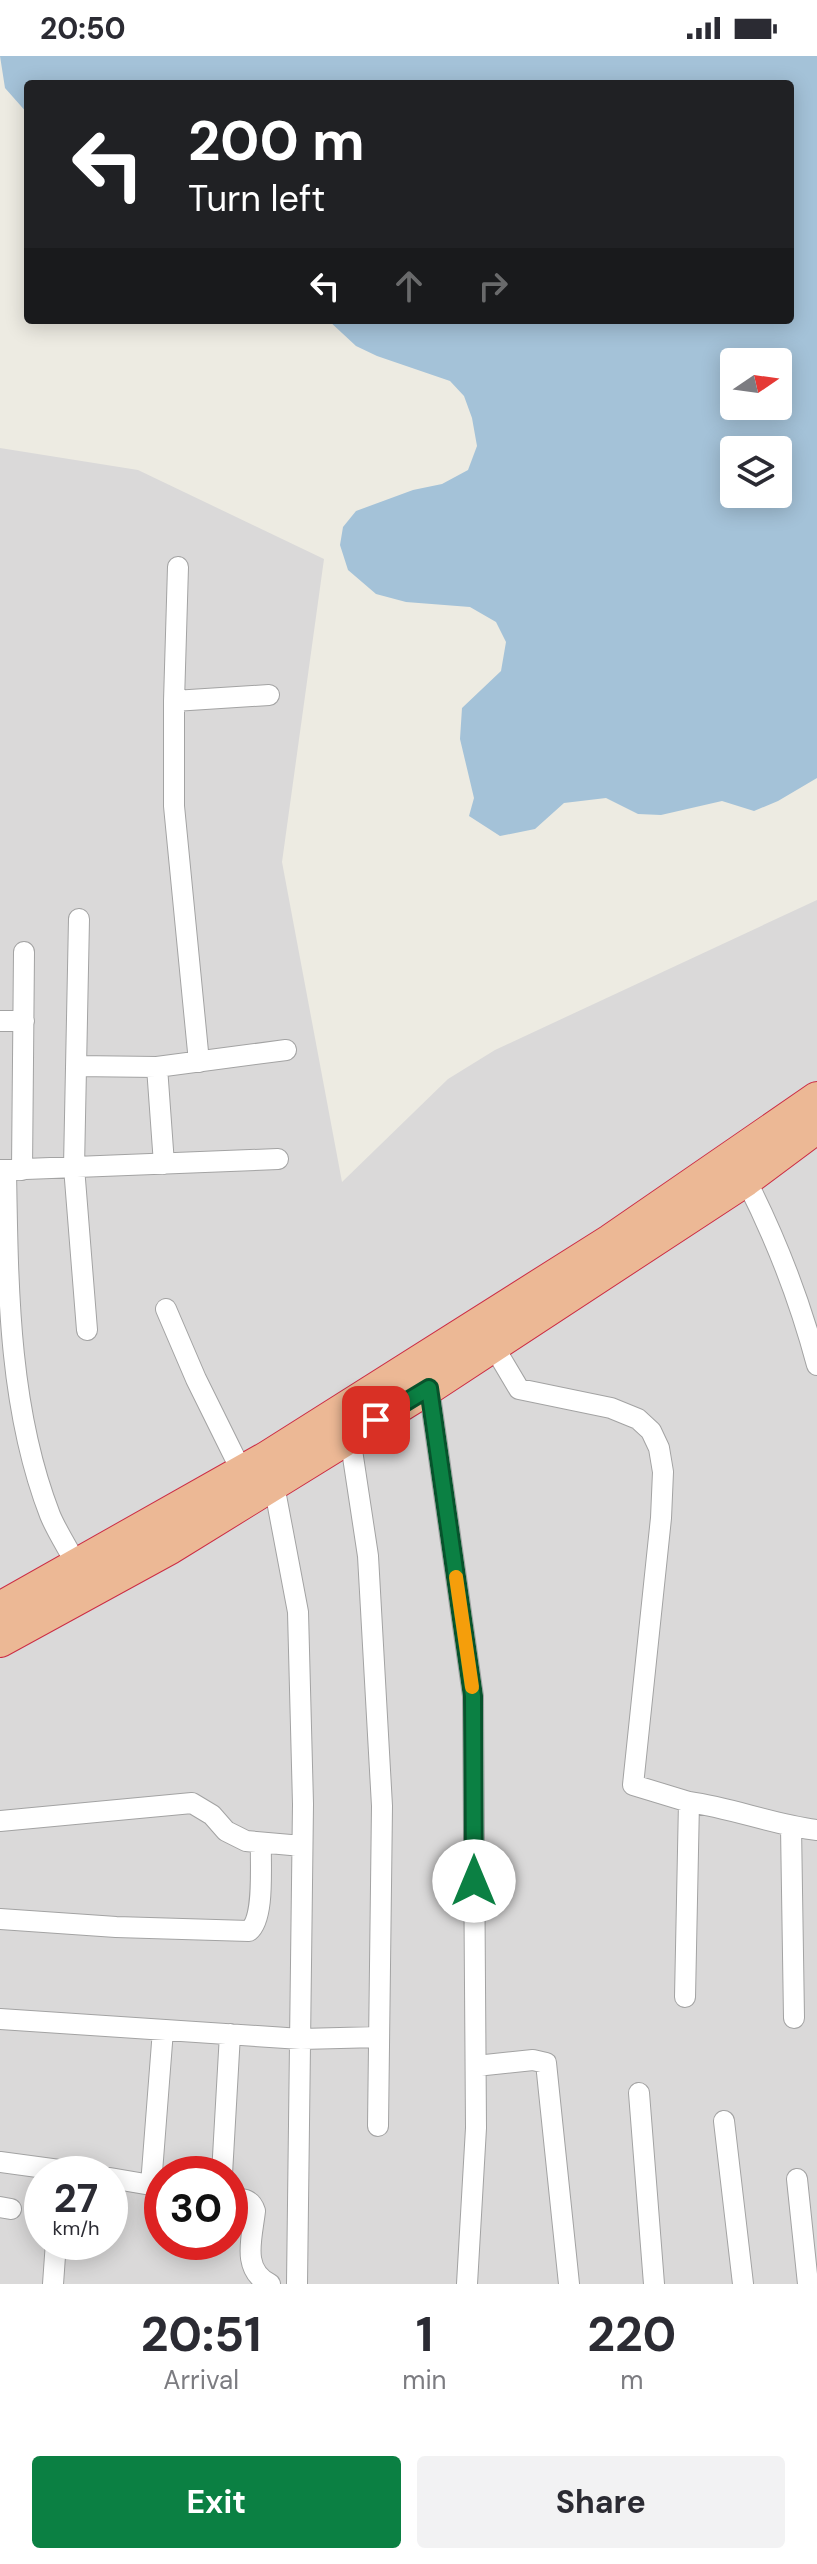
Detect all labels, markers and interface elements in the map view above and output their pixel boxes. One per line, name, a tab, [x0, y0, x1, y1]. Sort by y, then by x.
text: 20:50	[40, 9, 126, 48]
text: 200 m	[188, 104, 365, 177]
icon: left	[56, 112, 160, 216]
text: Turn left	[188, 175, 325, 222]
icon: left	[303, 264, 347, 308]
icon: ahead	[387, 264, 431, 308]
icon: right	[471, 264, 515, 308]
north arrow	[720, 348, 792, 420]
map controls	[720, 348, 792, 508]
button: layers	[720, 436, 792, 508]
pin	[342, 1386, 410, 1454]
icon: arrive	[354, 1398, 398, 1442]
position arrow	[432, 1839, 516, 1923]
speed limit sign: 30	[144, 2156, 248, 2260]
text: 27	[54, 2172, 98, 2224]
text: km/h	[52, 2215, 100, 2241]
text: 20:51	[141, 2303, 262, 2366]
text: 1	[416, 2303, 433, 2366]
text: 220	[587, 2303, 676, 2366]
text: Arrival	[163, 2363, 239, 2397]
text: min	[402, 2363, 447, 2397]
text: m	[620, 2363, 643, 2397]
button: Exit	[32, 2456, 401, 2548]
button: Share	[417, 2456, 785, 2548]

